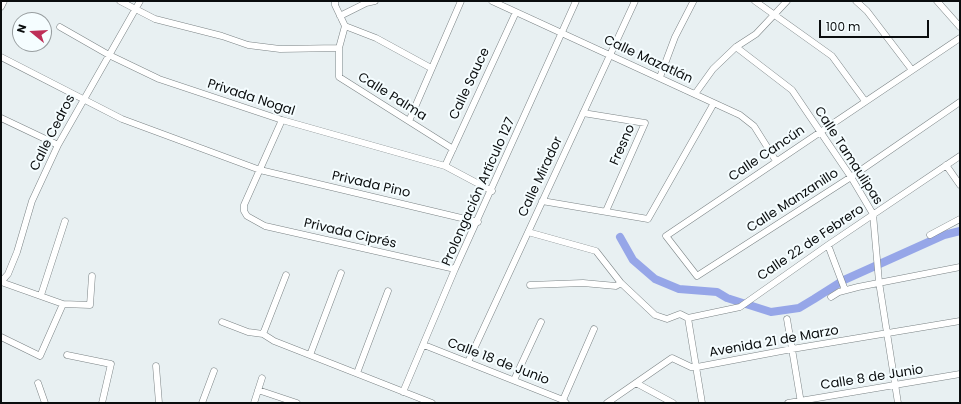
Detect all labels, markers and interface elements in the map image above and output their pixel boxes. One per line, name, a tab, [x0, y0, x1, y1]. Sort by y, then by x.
north arrow	[12, 12, 52, 52]
scale bar	[821, 12, 931, 38]
text: 100 m	[826, 18, 860, 35]
text: N	[13, 22, 30, 35]
street label: Calle Mazatlán	[601, 33, 695, 87]
street label: Calle Sauce	[447, 46, 493, 122]
street label: Calle Palma	[355, 70, 429, 124]
street label: Privada Nogal	[205, 77, 297, 119]
street label: Calle Cedros	[27, 92, 79, 174]
street label: Calle Tamaulipas	[810, 104, 886, 208]
street label: Prolongación Artículo 127	[439, 115, 519, 269]
street label: Fresno	[607, 122, 639, 168]
street label: Calle Cancún	[726, 123, 808, 185]
street label: Calle Mirador	[516, 134, 566, 220]
street label: Calle Manzanillo	[744, 166, 842, 236]
street label: Privada Pino	[330, 168, 412, 202]
street label: Calle 22 de Febrero	[755, 202, 867, 284]
street label: Privada Ciprés	[302, 216, 398, 252]
street label: Avenida 21 de Marzo	[708, 323, 840, 361]
street label: Calle 18 de Junio	[445, 335, 551, 389]
street label: Calle 8 de Junio	[820, 362, 924, 394]

